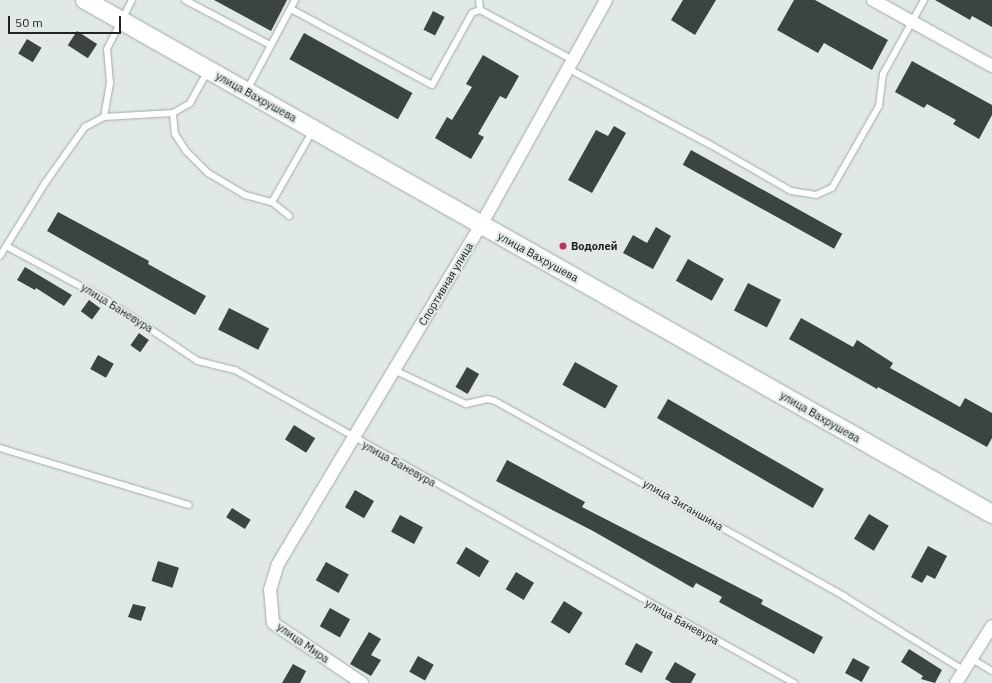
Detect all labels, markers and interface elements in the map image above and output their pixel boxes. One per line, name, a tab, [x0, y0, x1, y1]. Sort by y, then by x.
scale bar	[10, 8, 123, 34]
text: 50 m	[15, 15, 43, 30]
street label: улица Вахрушева	[213, 69, 299, 125]
street label: улица Вахрушева	[495, 229, 581, 285]
place label: Водолей	[571, 239, 617, 253]
street label: Спортивная улица	[416, 240, 476, 328]
marker: Водолей	[558, 241, 568, 251]
street label: улица Баневура	[79, 281, 155, 335]
street label: улица Вахрушева	[778, 389, 862, 445]
street label: улица Баневура	[360, 438, 438, 490]
street label: улица Зиганшина	[640, 477, 726, 533]
street label: улица Баневура	[643, 596, 721, 648]
street label: улица Мира	[274, 620, 332, 666]

